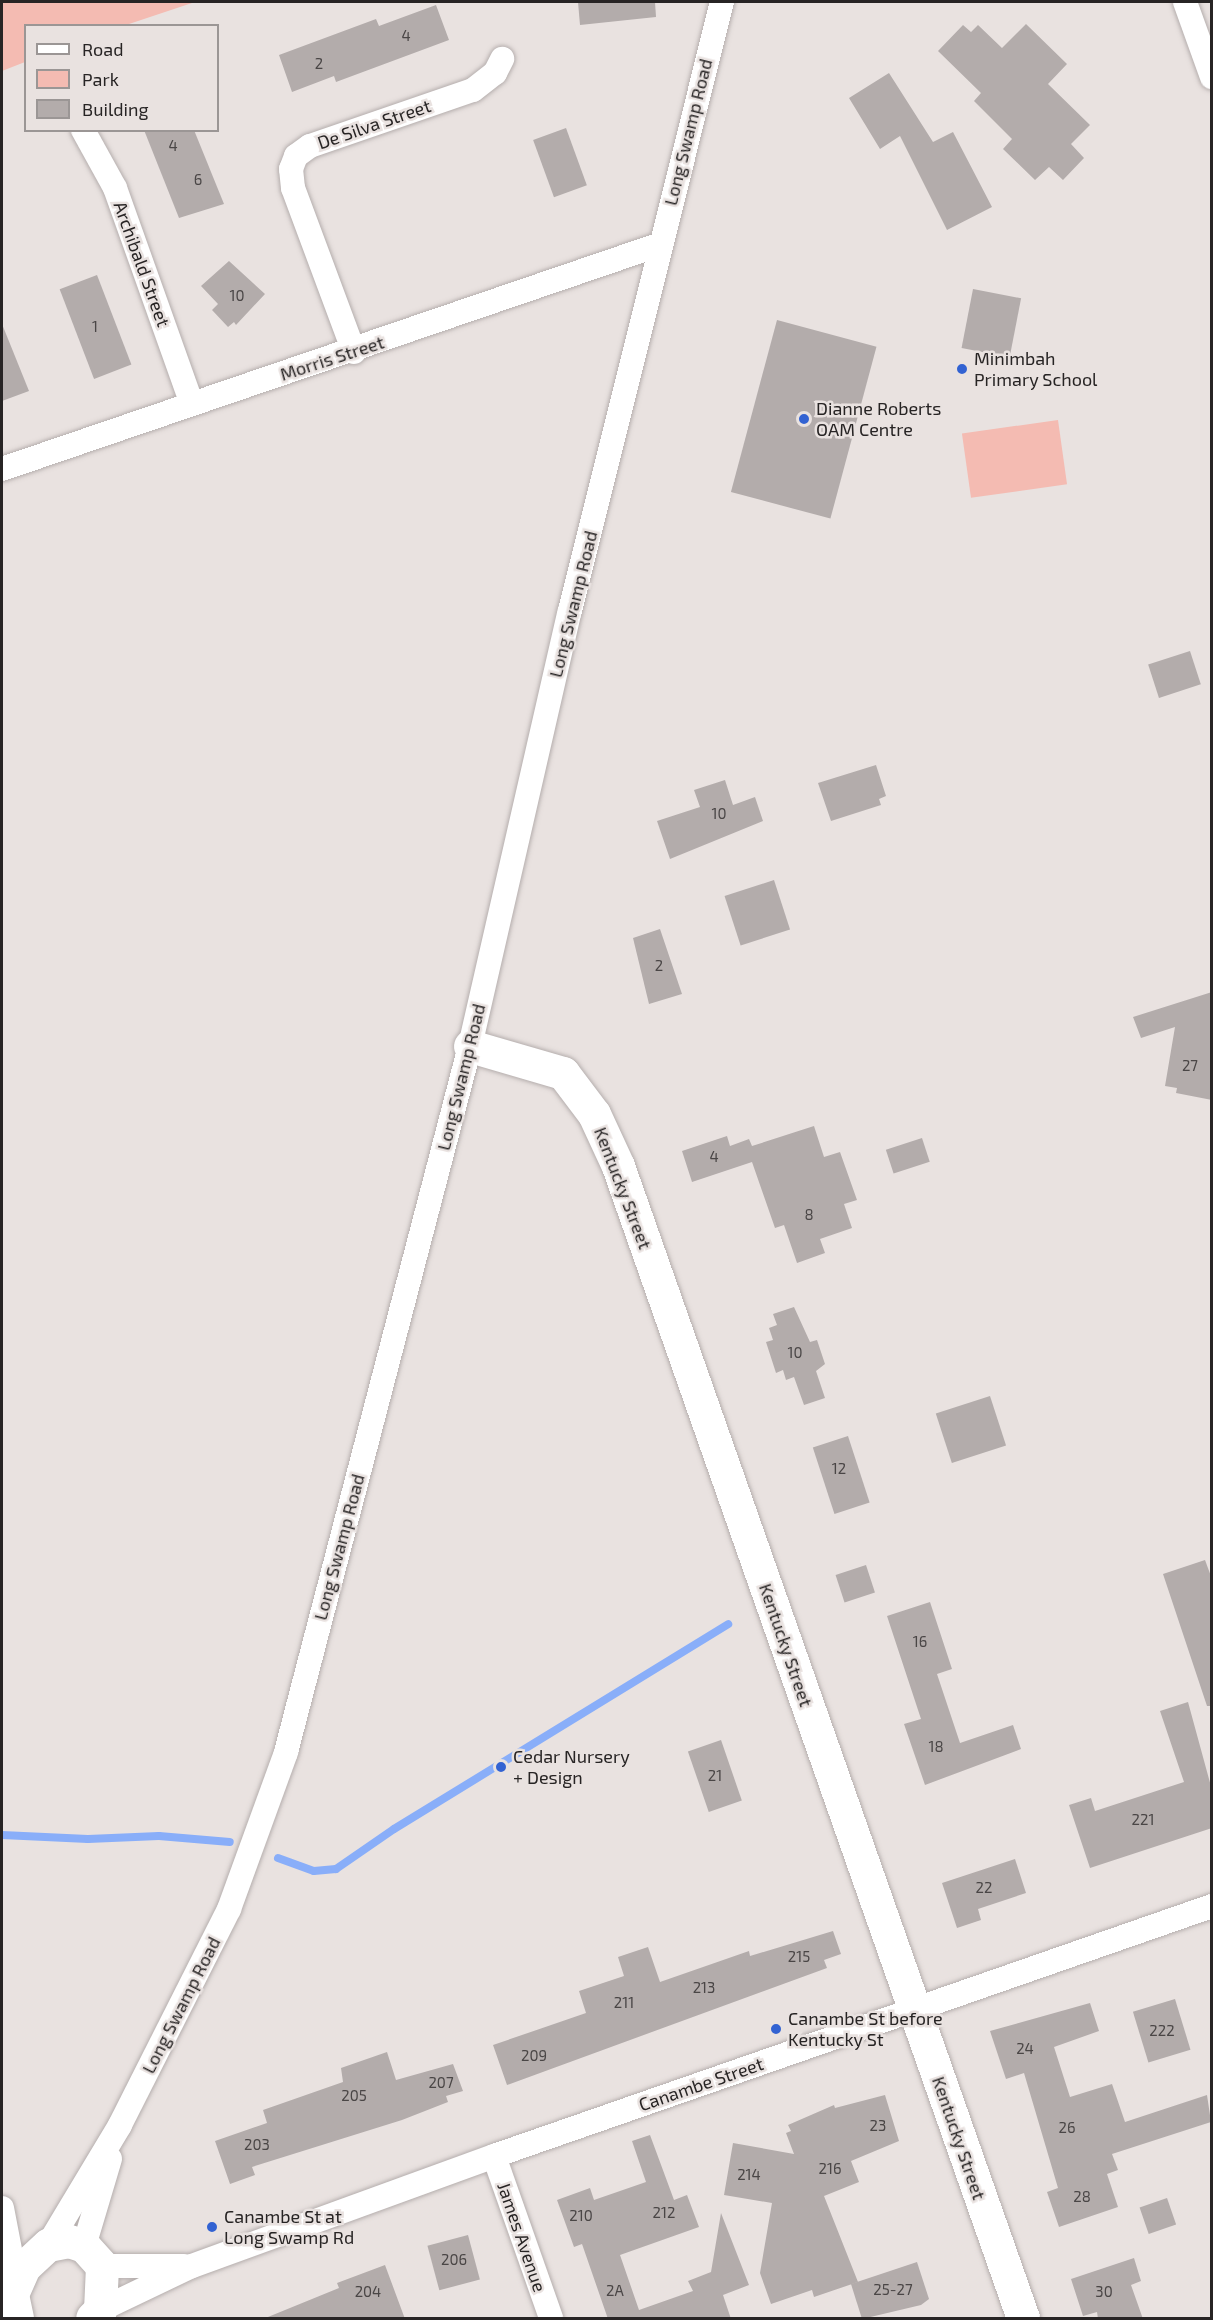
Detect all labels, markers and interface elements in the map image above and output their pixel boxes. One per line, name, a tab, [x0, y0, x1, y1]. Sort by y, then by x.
legend	[24, 24, 219, 132]
house number: 4	[401, 27, 411, 45]
text: Road	[82, 38, 123, 60]
house number: 2	[315, 55, 323, 73]
street label: Long Swamp Road	[659, 56, 717, 208]
text: Park	[82, 68, 119, 90]
street label: De Silva Street	[314, 94, 434, 154]
text: Building	[82, 98, 149, 120]
house number: 4	[168, 137, 178, 155]
house number: 6	[194, 171, 202, 189]
street label: Archibald Street	[109, 198, 175, 330]
house number: 10	[229, 287, 245, 305]
house number: 1	[92, 318, 98, 336]
street label: Morris Street	[277, 331, 387, 385]
place label: Minimbah Primary School	[974, 348, 1098, 391]
marker: Minimbah Primary School	[955, 362, 969, 376]
place label: Dianne Roberts OAM Centre	[816, 398, 941, 440]
marker: Dianne Roberts OAM Centre	[797, 412, 811, 426]
street label: Long Swamp Road	[544, 528, 602, 680]
house number: 10	[711, 805, 727, 823]
house number: 2	[655, 957, 663, 975]
street label: Long Swamp Road	[432, 1001, 490, 1153]
house number: 27	[1182, 1057, 1198, 1075]
street label: Kentucky Street	[590, 1124, 656, 1252]
house number: 4	[709, 1148, 719, 1166]
house number: 8	[804, 1206, 814, 1224]
house number: 10	[787, 1344, 803, 1362]
house number: 12	[832, 1460, 846, 1478]
street label: Long Swamp Road	[309, 1472, 369, 1622]
street label: Kentucky Street	[755, 1580, 817, 1710]
house number: 16	[913, 1633, 927, 1651]
house number: 18	[928, 1738, 944, 1756]
place label: Cedar Nursery + Design	[513, 1746, 630, 1788]
marker: Cedar Nursery + Design	[494, 1760, 508, 1774]
house number: 21	[708, 1767, 722, 1785]
house number: 221	[1132, 1811, 1154, 1829]
house number: 22	[976, 1879, 992, 1897]
street label: Long Swamp Road	[137, 1933, 225, 2077]
house number: 215	[788, 1948, 810, 1966]
house number: 213	[693, 1979, 715, 1997]
house number: 211	[614, 1994, 634, 2012]
place label: Canambe St before Kentucky St	[788, 2008, 943, 2050]
marker: Canambe St before Kentucky St	[769, 2022, 783, 2036]
house number: 222	[1149, 2022, 1175, 2040]
house number: 24	[1016, 2040, 1034, 2058]
house number: 209	[521, 2047, 547, 2065]
street label: Canambe Street	[636, 2053, 766, 2115]
street label: Kentucky Street	[928, 2073, 990, 2203]
house number: 207	[428, 2074, 454, 2092]
house number: 205	[341, 2087, 367, 2105]
house number: 23	[870, 2117, 886, 2135]
house number: 26	[1058, 2119, 1076, 2137]
house number: 203	[244, 2136, 270, 2154]
house number: 216	[819, 2160, 841, 2178]
house number: 214	[737, 2166, 761, 2184]
street label: James Avenue	[493, 2179, 551, 2295]
house number: 28	[1073, 2188, 1091, 2206]
house number: 212	[653, 2204, 675, 2222]
place label: Canambe St at Long Swamp Rd	[224, 2206, 354, 2248]
house number: 210	[569, 2207, 593, 2225]
marker: Canambe St at Long Swamp Rd	[205, 2220, 219, 2234]
house number: 206	[441, 2251, 467, 2269]
house number: 25-27	[873, 2281, 913, 2299]
house number: 2A	[606, 2282, 624, 2300]
house number: 204	[355, 2283, 381, 2301]
house number: 30	[1095, 2283, 1113, 2301]

